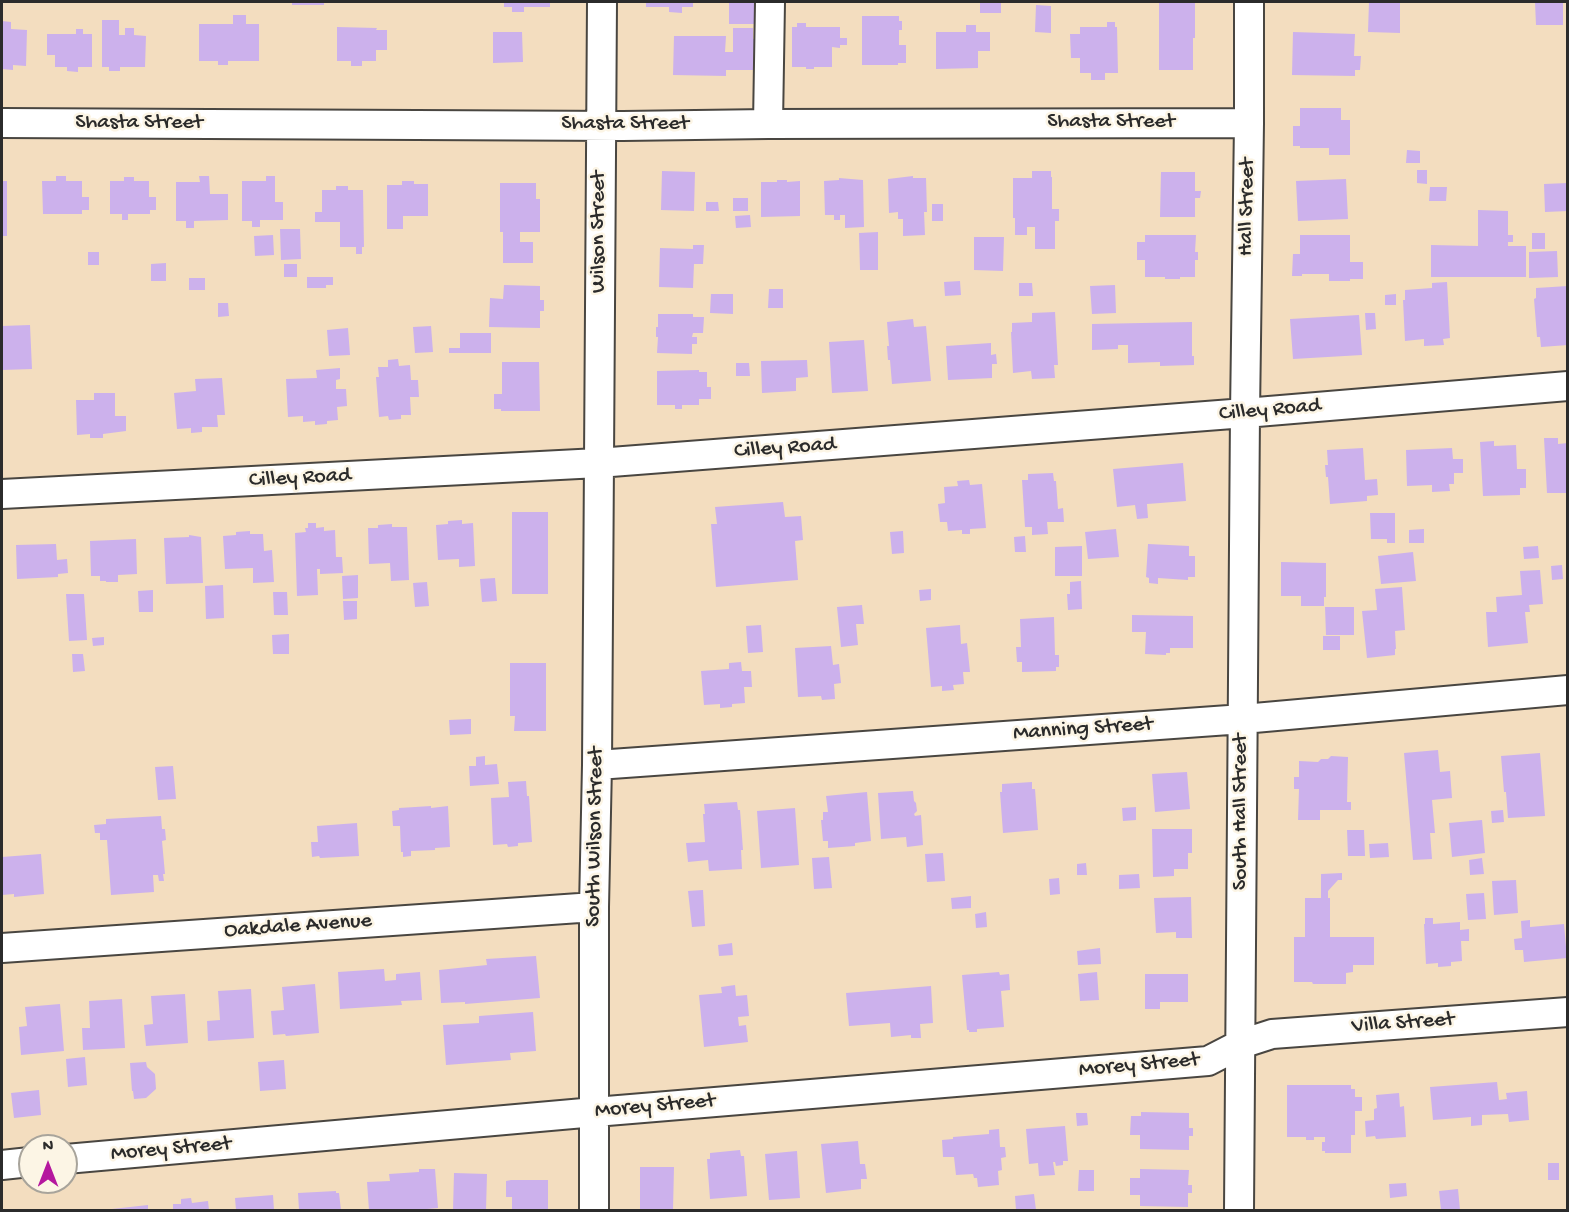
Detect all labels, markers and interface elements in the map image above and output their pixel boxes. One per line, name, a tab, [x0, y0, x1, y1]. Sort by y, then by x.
street label: Shasta Street	[1047, 110, 1175, 136]
street label: Shasta Street	[75, 111, 203, 137]
street label: Shasta Street	[561, 112, 689, 138]
street label: Hall Street	[1234, 158, 1262, 256]
street label: Wilson Street	[587, 171, 613, 293]
street label: Cilley Road	[1218, 393, 1322, 429]
street label: Cilley Road	[733, 432, 837, 466]
street label: Cilley Road	[248, 463, 352, 495]
street label: Manning Street	[1012, 712, 1154, 748]
street label: South Hall Street	[1229, 734, 1255, 890]
street label: South Wilson Street	[581, 747, 611, 927]
street label: Oakdale Avenue	[223, 909, 373, 945]
street label: Villa Street	[1351, 1007, 1455, 1041]
street label: Morey Street	[1078, 1048, 1200, 1084]
street label: Morey Street	[594, 1089, 716, 1125]
street label: Morey Street	[110, 1132, 232, 1168]
north arrow	[18, 1134, 78, 1194]
text: N	[43, 1138, 53, 1157]

